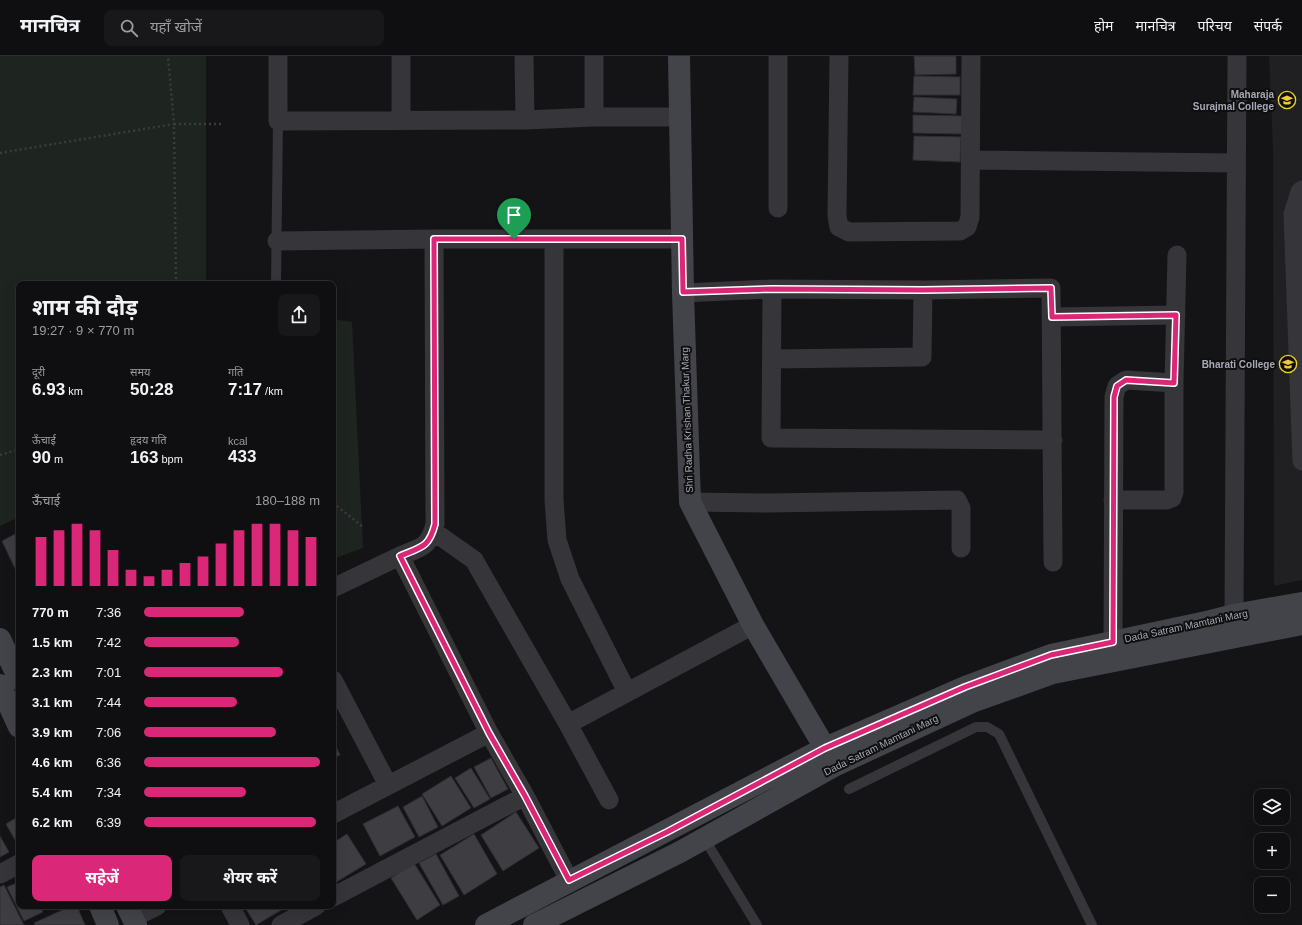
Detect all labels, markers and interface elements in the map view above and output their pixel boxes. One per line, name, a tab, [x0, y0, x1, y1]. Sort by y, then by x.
search box	[104, 10, 384, 46]
text: मानचित्र	[20, 15, 80, 36]
icon: search	[118, 17, 140, 39]
text: यहाँ खोजें	[150, 18, 202, 35]
text: होम	[1094, 18, 1113, 34]
text: मानचित्र	[1135, 18, 1176, 34]
text: परिचय	[1198, 18, 1232, 34]
text: संपर्क	[1254, 18, 1282, 34]
place label: Maharaja Surajmal College	[1193, 89, 1274, 112]
school or university icon: Maharaja Surajmal College	[1277, 90, 1297, 110]
pin	[497, 198, 531, 239]
icon: arrive	[503, 204, 525, 226]
button: share	[278, 294, 320, 336]
text: शाम की दौड़	[32, 295, 138, 320]
text: 19:27 · 9 × 770 m	[32, 323, 134, 338]
street label: Shri Radha Krishan Thakur Marg	[679, 347, 695, 493]
school or university icon: Bharati College	[1278, 354, 1298, 374]
place label: Bharati College	[1202, 359, 1275, 370]
text: दूरी	[32, 366, 45, 378]
text: समय	[130, 366, 150, 378]
text: गति	[228, 366, 243, 378]
text: 6.93	[32, 380, 65, 399]
text: 50:28	[130, 380, 173, 399]
text: 7:17	[228, 380, 262, 399]
text: km	[65, 385, 83, 397]
text: /km	[262, 385, 283, 397]
text: ऊँचाई	[32, 434, 56, 446]
text: हृदय गति	[130, 434, 167, 446]
text: kcal	[228, 435, 248, 447]
text: 433	[228, 447, 256, 466]
text: 90	[32, 448, 51, 467]
text: 163	[130, 448, 158, 467]
text: m	[51, 453, 63, 465]
text: bpm	[158, 453, 183, 465]
text: ऊँचाई	[32, 493, 60, 508]
text: 180–188 m	[255, 493, 320, 508]
text: 770 m	[32, 605, 69, 620]
text: 7:36	[96, 605, 121, 620]
street label: Dada Satram Mamtani Marg	[1123, 608, 1249, 644]
text: 1.5 km	[32, 635, 72, 650]
text: 7:42	[96, 635, 121, 650]
text: 2.3 km	[32, 665, 72, 680]
text: 7:01	[96, 665, 121, 680]
text: 3.1 km	[32, 695, 72, 710]
text: 7:44	[96, 695, 121, 710]
street label: Dada Satram Mamtani Marg	[822, 713, 940, 777]
text: 3.9 km	[32, 725, 72, 740]
text: 7:06	[96, 725, 121, 740]
text: 4.6 km	[32, 755, 72, 770]
text: 6:36	[96, 755, 121, 770]
text: 5.4 km	[32, 785, 72, 800]
text: 7:34	[96, 785, 121, 800]
map controls	[1254, 789, 1290, 913]
button: layers	[1254, 789, 1290, 825]
text: 6.2 km	[32, 815, 72, 830]
text: 6:39	[96, 815, 121, 830]
button: +	[1254, 833, 1290, 869]
button: सहेजें	[32, 855, 172, 901]
button: शेयर करें	[180, 855, 320, 901]
button: −	[1254, 877, 1290, 913]

